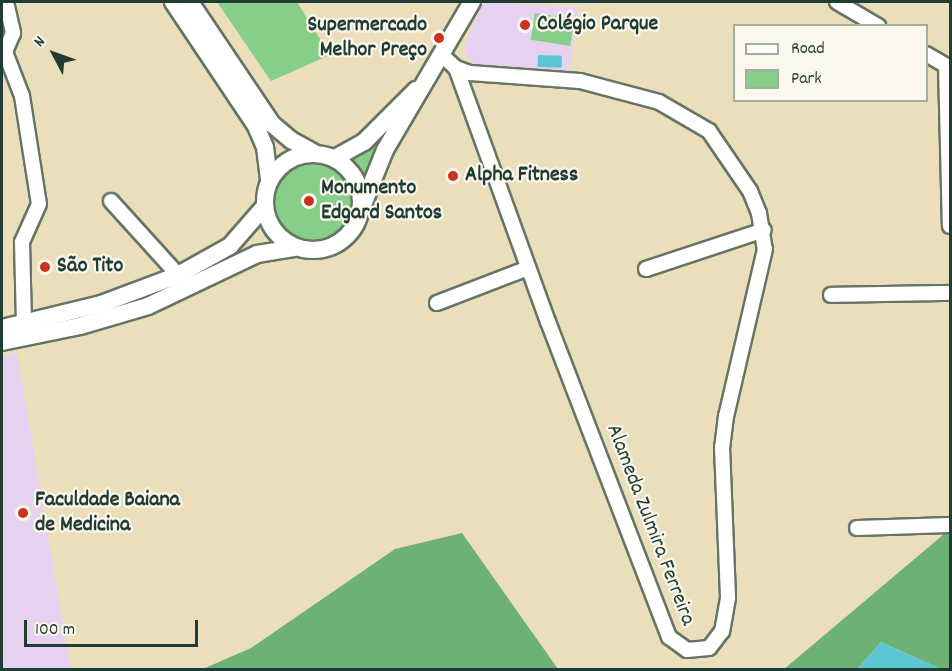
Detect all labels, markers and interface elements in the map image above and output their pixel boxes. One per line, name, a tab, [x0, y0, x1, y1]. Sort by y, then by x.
place label: Supermercado Melhor Preço	[308, 12, 427, 63]
place label: Colégio Parque	[537, 12, 658, 38]
marker: Colégio Parque	[518, 18, 532, 32]
north arrow	[24, 24, 84, 84]
legend	[733, 24, 928, 102]
text: N	[29, 31, 51, 52]
marker: Supermercado Melhor Preço	[432, 31, 446, 45]
text: Road	[791, 37, 825, 62]
text: Park	[791, 67, 822, 92]
place label: Alpha Fitness	[465, 163, 578, 189]
marker: Alpha Fitness	[446, 169, 460, 183]
place label: Monumento Edgard Santos	[321, 175, 442, 226]
marker: Monumento Edgard Santos	[302, 194, 316, 208]
place label: São Tito	[57, 254, 123, 280]
marker: São Tito	[38, 260, 52, 274]
street label: Alameda Zulmira Ferreira	[599, 421, 701, 629]
place label: Faculdade Baiana de Medicina	[35, 487, 180, 538]
marker: Faculdade Baiana de Medicina	[16, 506, 30, 520]
scale bar	[27, 608, 201, 646]
text: 100 m	[35, 618, 75, 643]

